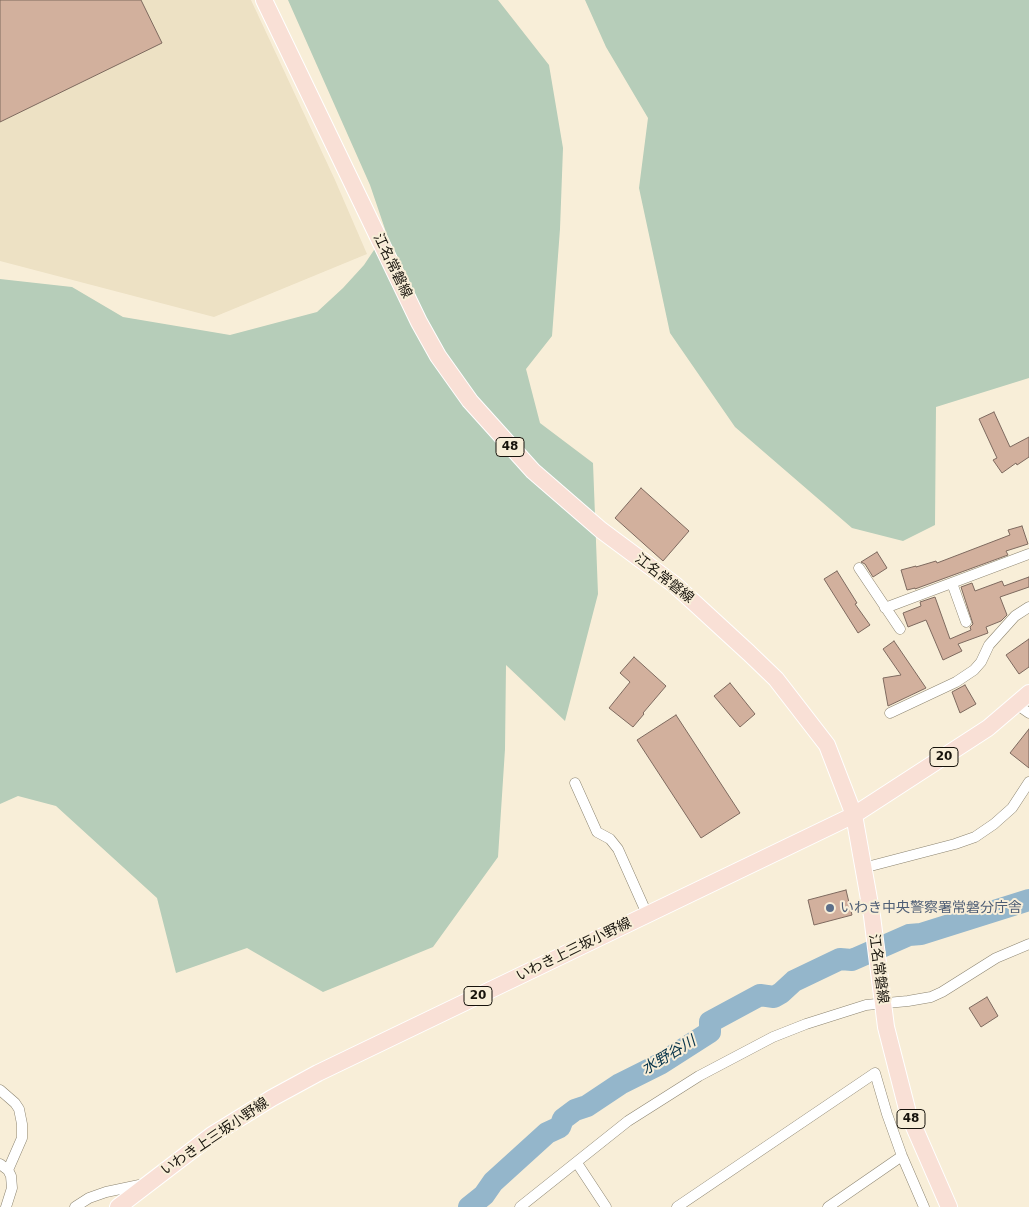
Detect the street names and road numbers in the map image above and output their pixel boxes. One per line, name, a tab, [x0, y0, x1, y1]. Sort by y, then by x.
street label: 江名常磐線	[369, 231, 415, 301]
road number: 48	[496, 438, 524, 457]
street label: 江名常磐線	[631, 551, 697, 607]
road number: 20	[930, 748, 958, 766]
street label: いわき上三坂小野線	[514, 915, 634, 985]
street label: 江名常磐線	[865, 933, 891, 1005]
road number: 20	[464, 986, 492, 1006]
street label: いわき上三坂小野線	[158, 1095, 272, 1179]
road number: 48	[897, 1110, 925, 1128]

